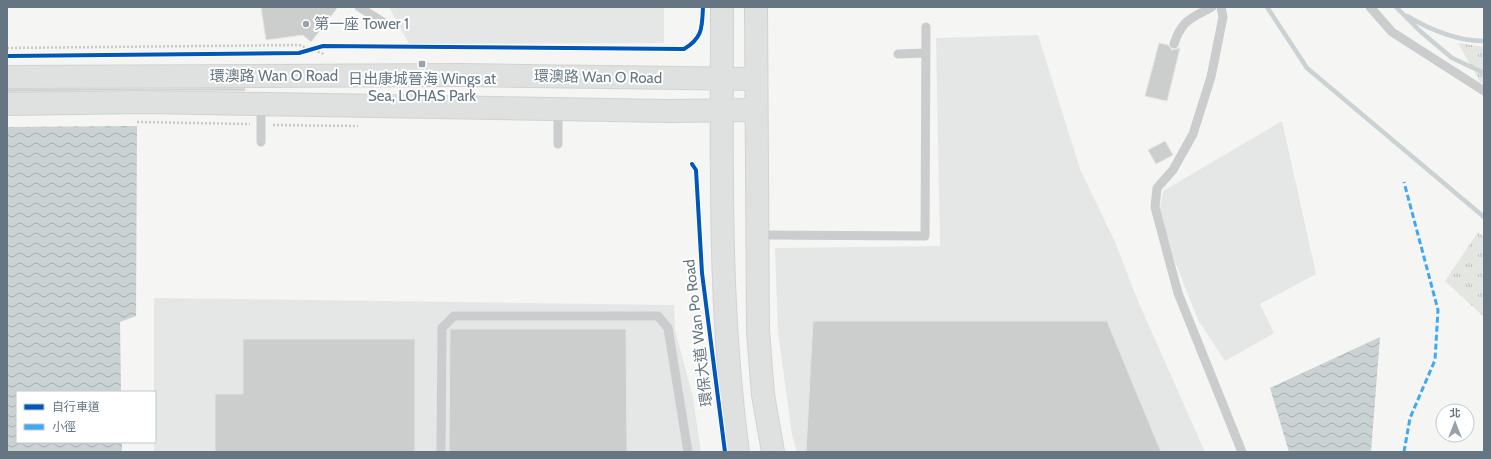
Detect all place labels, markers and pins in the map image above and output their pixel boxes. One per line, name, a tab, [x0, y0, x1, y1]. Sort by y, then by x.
place label: 第一座 Tower 1	[314, 15, 409, 33]
marker: 第一座 Tower 1	[301, 19, 311, 29]
marker: 日出康城晉海 Wings at Sea, LOHAS Park	[417, 59, 427, 69]
place label: 日出康城晉海 Wings at Sea, LOHAS Park	[348, 70, 496, 105]

